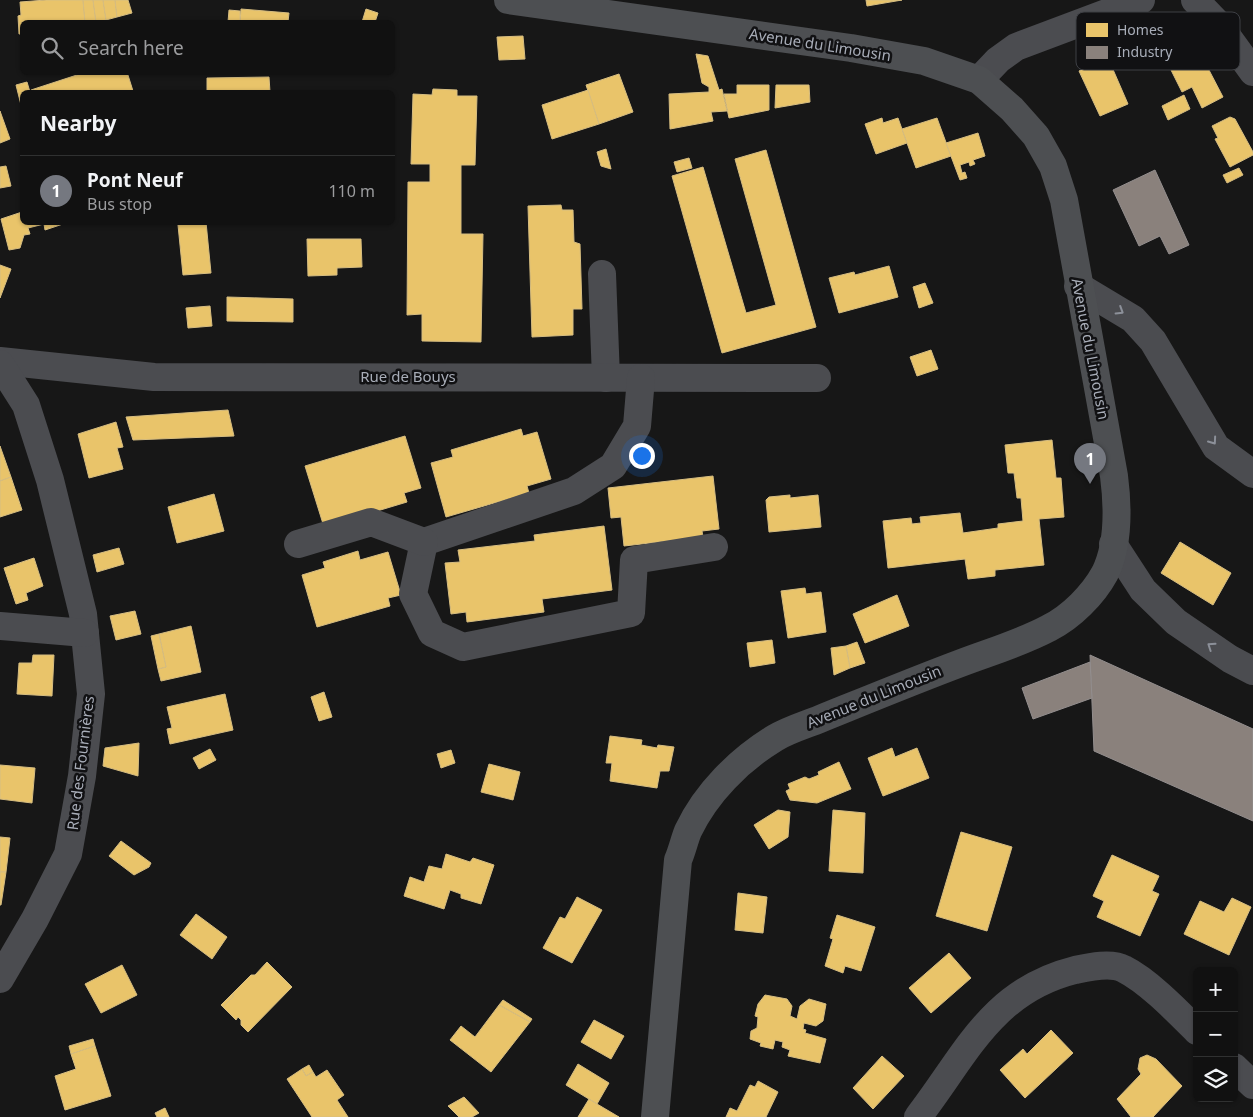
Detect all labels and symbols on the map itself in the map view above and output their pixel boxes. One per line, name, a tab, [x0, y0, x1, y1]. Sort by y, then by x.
legend	[1076, 12, 1240, 70]
text: Homes	[1117, 20, 1164, 39]
street label: Avenue du Limousin	[748, 23, 893, 65]
text: Industry	[1117, 42, 1173, 61]
street label: Avenue du Limousin	[1067, 277, 1114, 421]
one-way arrow	[1114, 305, 1123, 314]
street label: Rue de Bouys	[360, 366, 456, 386]
one-way arrow	[1207, 436, 1217, 445]
your location	[629, 443, 655, 469]
pin: 1	[1074, 443, 1106, 484]
one-way arrow	[1207, 643, 1217, 652]
street label: Avenue du Limousin	[803, 660, 944, 732]
street label: Rue des Fournières	[62, 695, 98, 831]

